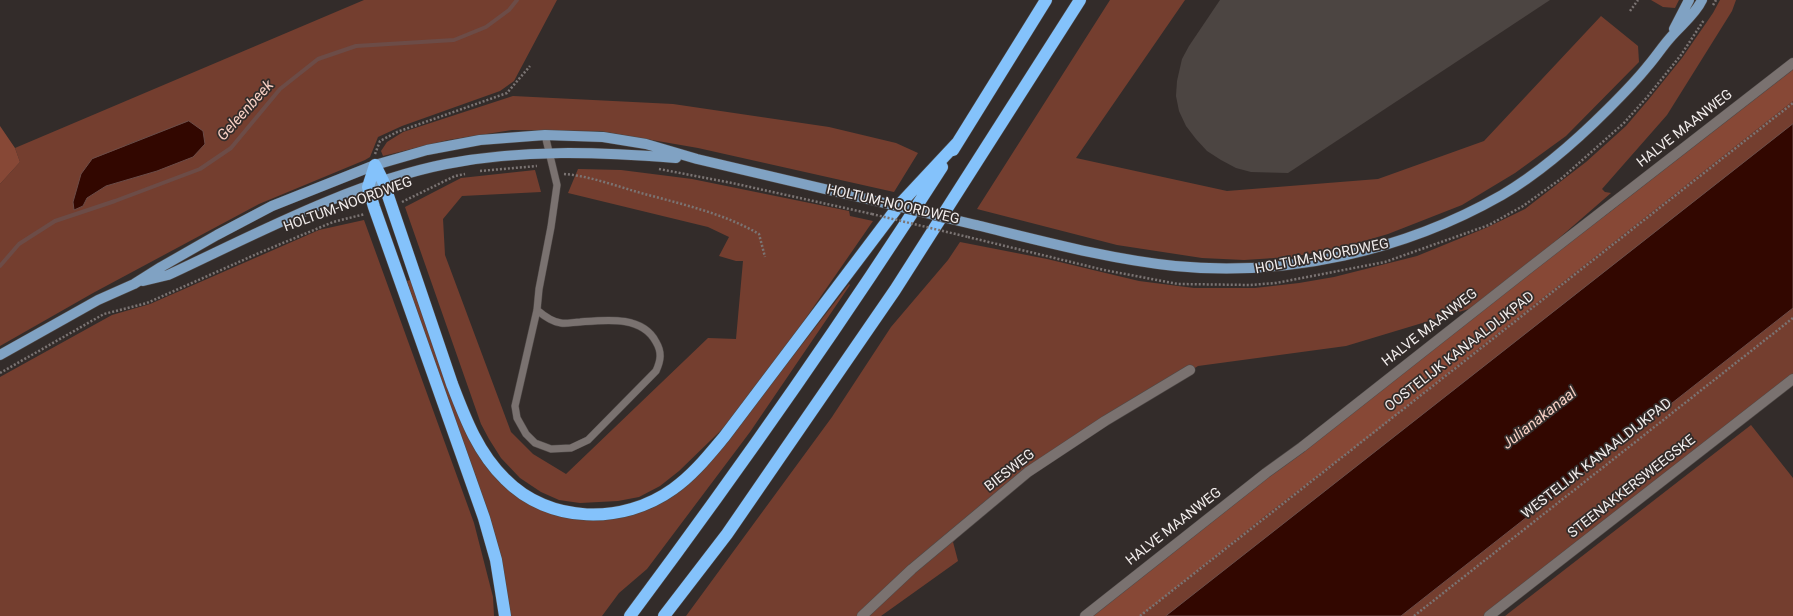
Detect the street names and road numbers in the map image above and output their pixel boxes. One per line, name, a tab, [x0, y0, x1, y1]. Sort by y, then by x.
street label: HALVE MAANWEG	[1634, 87, 1736, 171]
street label: HOLTUM-NOORDWEG	[281, 174, 415, 236]
street label: HOLTUM-NOORDWEG	[825, 182, 961, 228]
street label: HOLTUM-NOORDWEG	[1254, 236, 1390, 278]
street label: HALVE MAANWEG	[1379, 286, 1481, 370]
street label: OOSTELIJK KANAALDIJKPAD	[1382, 289, 1538, 415]
street label: WESTELIJK KANAALDIJKPAD	[1519, 395, 1675, 523]
street label: STEENAKKERSWEEGSKE	[1565, 432, 1699, 542]
street label: BIESWEG	[982, 446, 1038, 496]
street label: HALVE MAANWEG	[1123, 485, 1225, 569]

